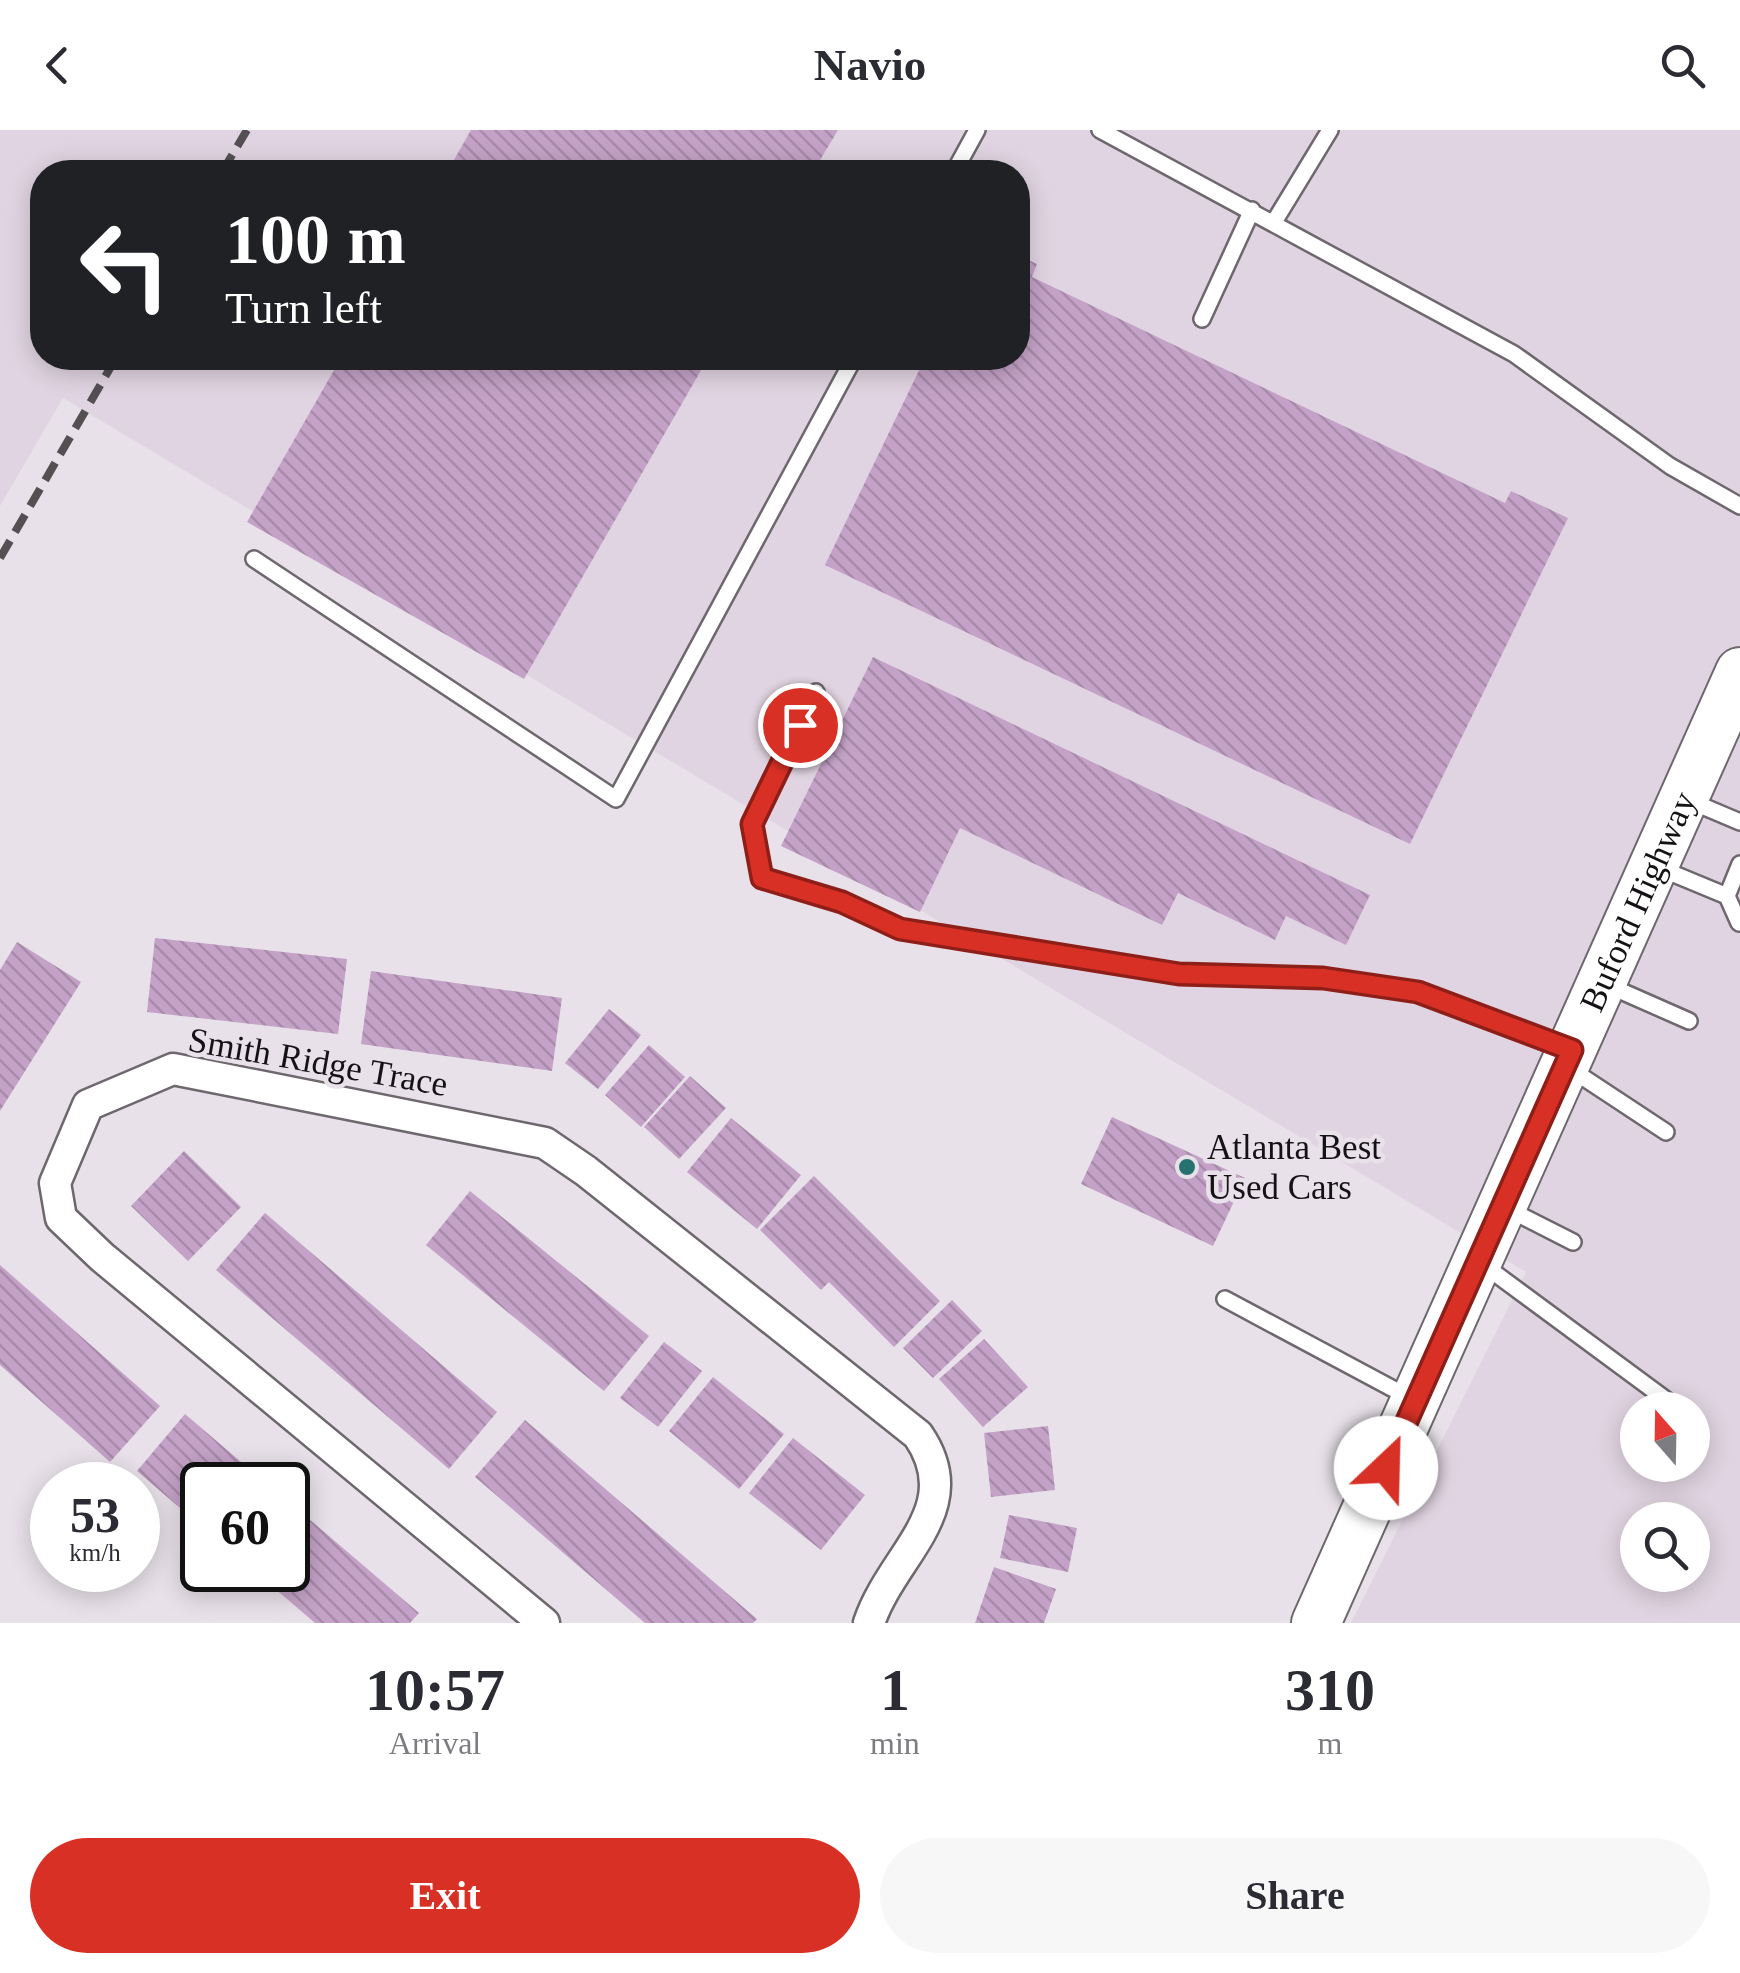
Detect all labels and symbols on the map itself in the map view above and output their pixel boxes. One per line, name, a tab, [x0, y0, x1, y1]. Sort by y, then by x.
pin	[758, 683, 843, 768]
street label: Buford Highway	[1572, 785, 1704, 1017]
street label: Smith Ridge Trace	[185, 1020, 451, 1104]
place label: Atlanta Best Used Cars	[1207, 1128, 1381, 1207]
marker: Atlanta Best Used Cars	[1176, 1156, 1198, 1178]
north arrow	[1620, 1392, 1710, 1482]
position arrow	[1334, 1416, 1438, 1520]
speed limit sign: 60	[180, 1462, 310, 1592]

